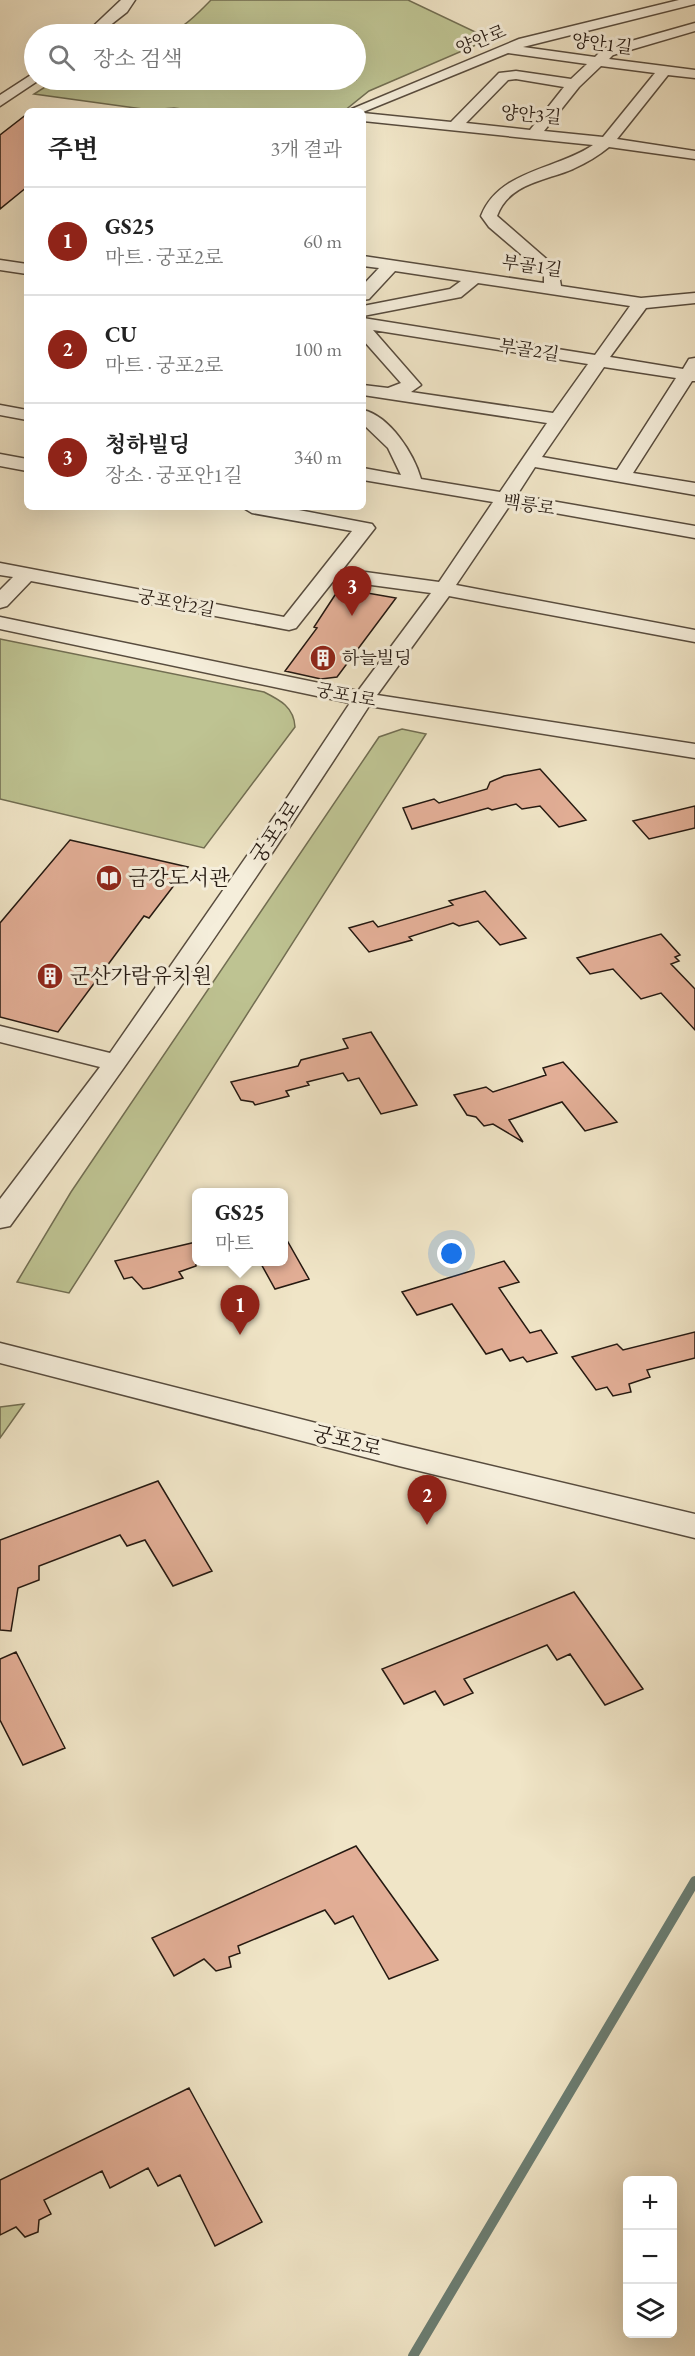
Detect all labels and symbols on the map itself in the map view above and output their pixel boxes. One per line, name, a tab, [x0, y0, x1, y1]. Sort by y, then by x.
street label: 양안로	[452, 19, 509, 60]
street label: 양안1길	[570, 28, 634, 59]
street label: 양안3길	[500, 100, 562, 129]
street label: 부골1길	[500, 250, 564, 281]
street label: 부골2길	[497, 333, 561, 366]
street label: 백릉로	[502, 489, 557, 520]
pin: 3	[332, 566, 372, 616]
street label: 궁포안2길	[136, 584, 217, 621]
building icon: 하늘빌딩	[308, 643, 338, 673]
place label: 하늘빌딩	[342, 646, 412, 669]
street label: 궁포1로	[314, 677, 378, 712]
street label: 궁포3로	[244, 795, 306, 869]
library icon: 금강도서관	[94, 863, 124, 893]
place label: 금강도서관	[128, 864, 230, 891]
building icon: 군산가람유치원	[35, 961, 65, 991]
place label: 군산가람유치원	[70, 962, 212, 989]
your location	[437, 1239, 466, 1268]
pin: 1	[220, 1286, 260, 1335]
street label: 궁포2로	[309, 1419, 385, 1462]
pin: 2	[408, 1476, 446, 1525]

